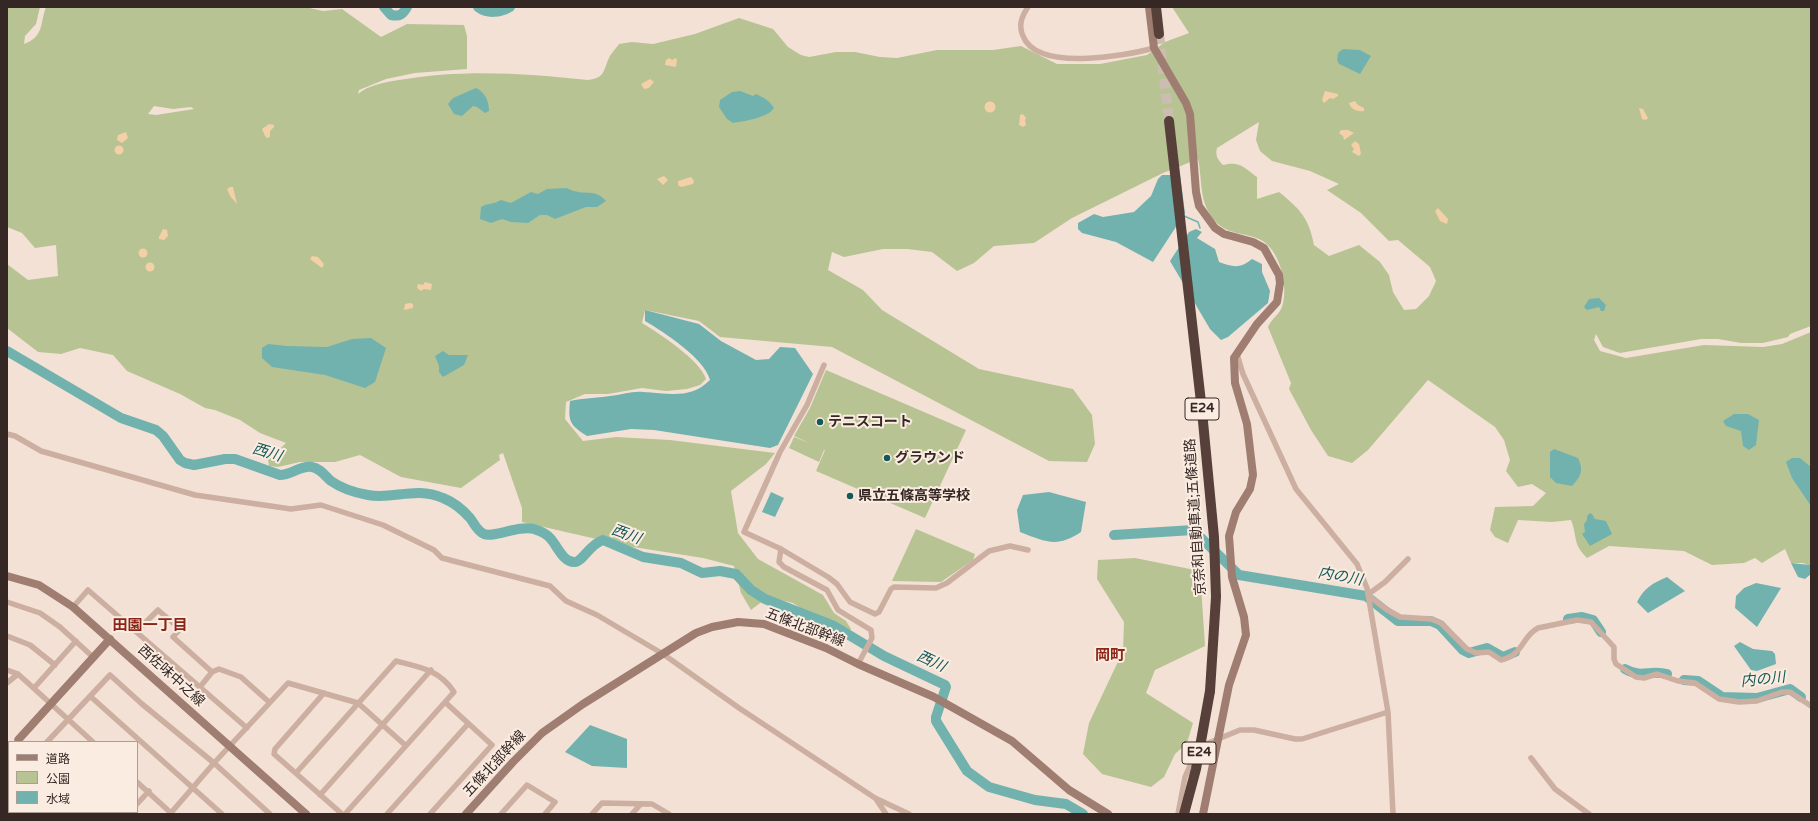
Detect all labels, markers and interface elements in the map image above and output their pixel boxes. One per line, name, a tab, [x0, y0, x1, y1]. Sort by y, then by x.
road number: E24	[1185, 398, 1219, 420]
place label: テニスコート	[828, 414, 912, 430]
marker: テニスコート	[815, 417, 825, 427]
street label: 京奈和自動車道;五條道路	[1182, 438, 1210, 596]
water label: 西川	[250, 440, 284, 466]
place label: グラウンド	[895, 450, 965, 466]
marker: グラウンド	[882, 453, 892, 463]
place label: 県立五條高等学校	[858, 488, 970, 504]
marker: 県立五條高等学校	[845, 491, 855, 501]
water label: 西川	[609, 521, 643, 549]
water label: 内の川	[1316, 564, 1364, 590]
street label: 五條北部幹線	[763, 605, 847, 651]
district label: 田園一丁目	[113, 617, 187, 635]
street label: 西佐味中之線	[134, 642, 208, 710]
district label: 岡町	[1095, 647, 1125, 665]
water label: 西川	[914, 648, 948, 676]
water label: 内の川	[1740, 669, 1786, 691]
street label: 五條北部幹線	[460, 728, 530, 800]
legend	[8, 741, 138, 813]
road number: E24	[1182, 742, 1216, 764]
text: 道路	[46, 752, 70, 766]
text: 公園	[46, 772, 70, 786]
text: 水域	[46, 792, 70, 806]

